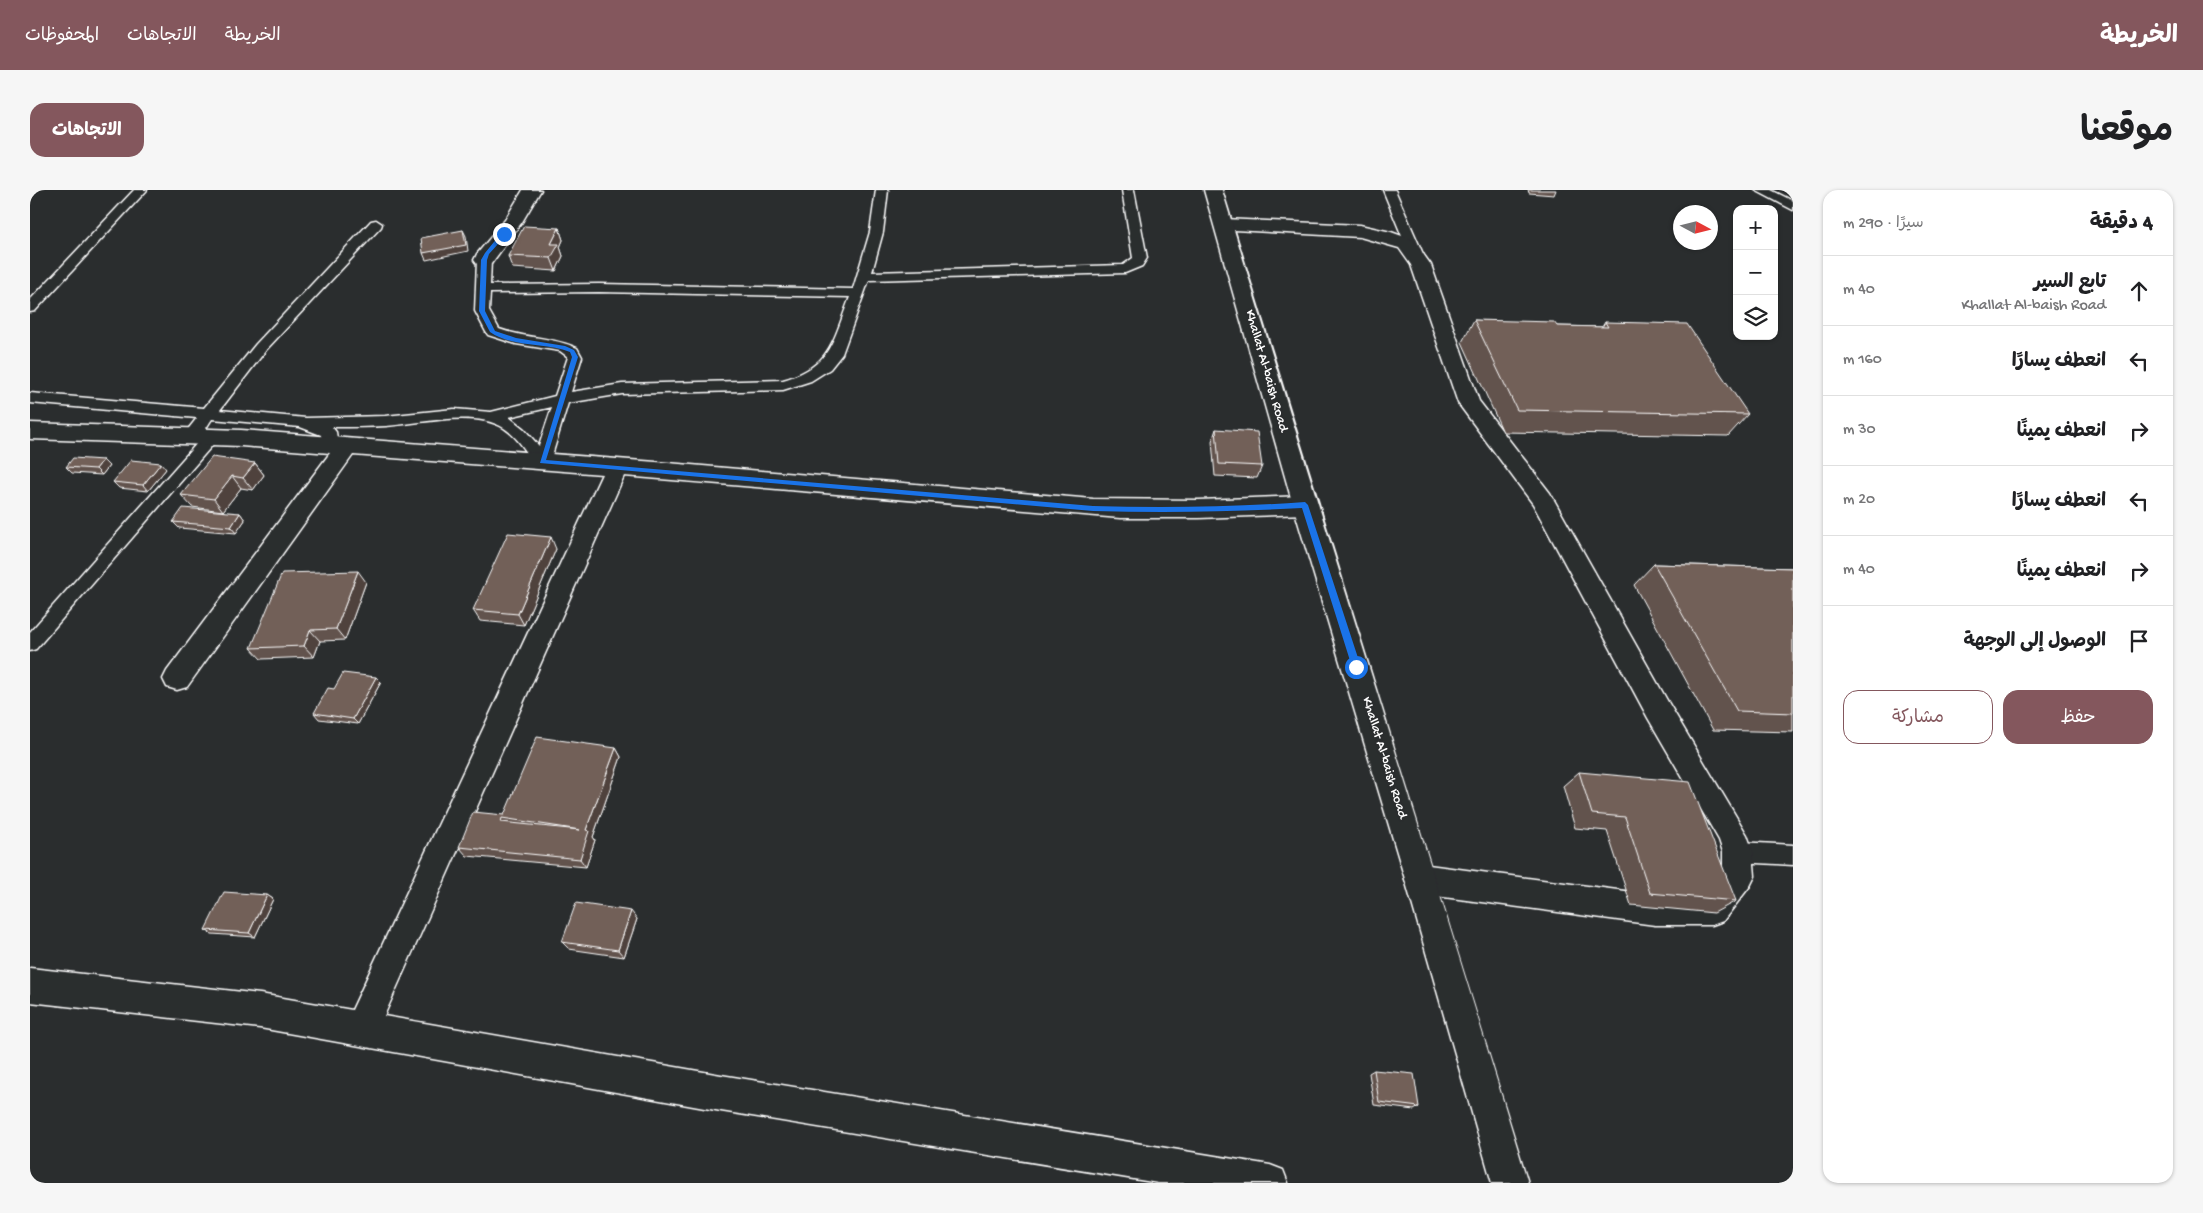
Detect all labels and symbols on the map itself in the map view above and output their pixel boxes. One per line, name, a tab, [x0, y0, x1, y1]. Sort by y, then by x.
north arrow	[1673, 205, 1718, 250]
route end	[493, 223, 516, 246]
street label: Khallat Al-baish Road	[1240, 308, 1292, 436]
route start	[1345, 656, 1368, 679]
street label: Khallat Al-baish Road	[1357, 695, 1411, 823]

